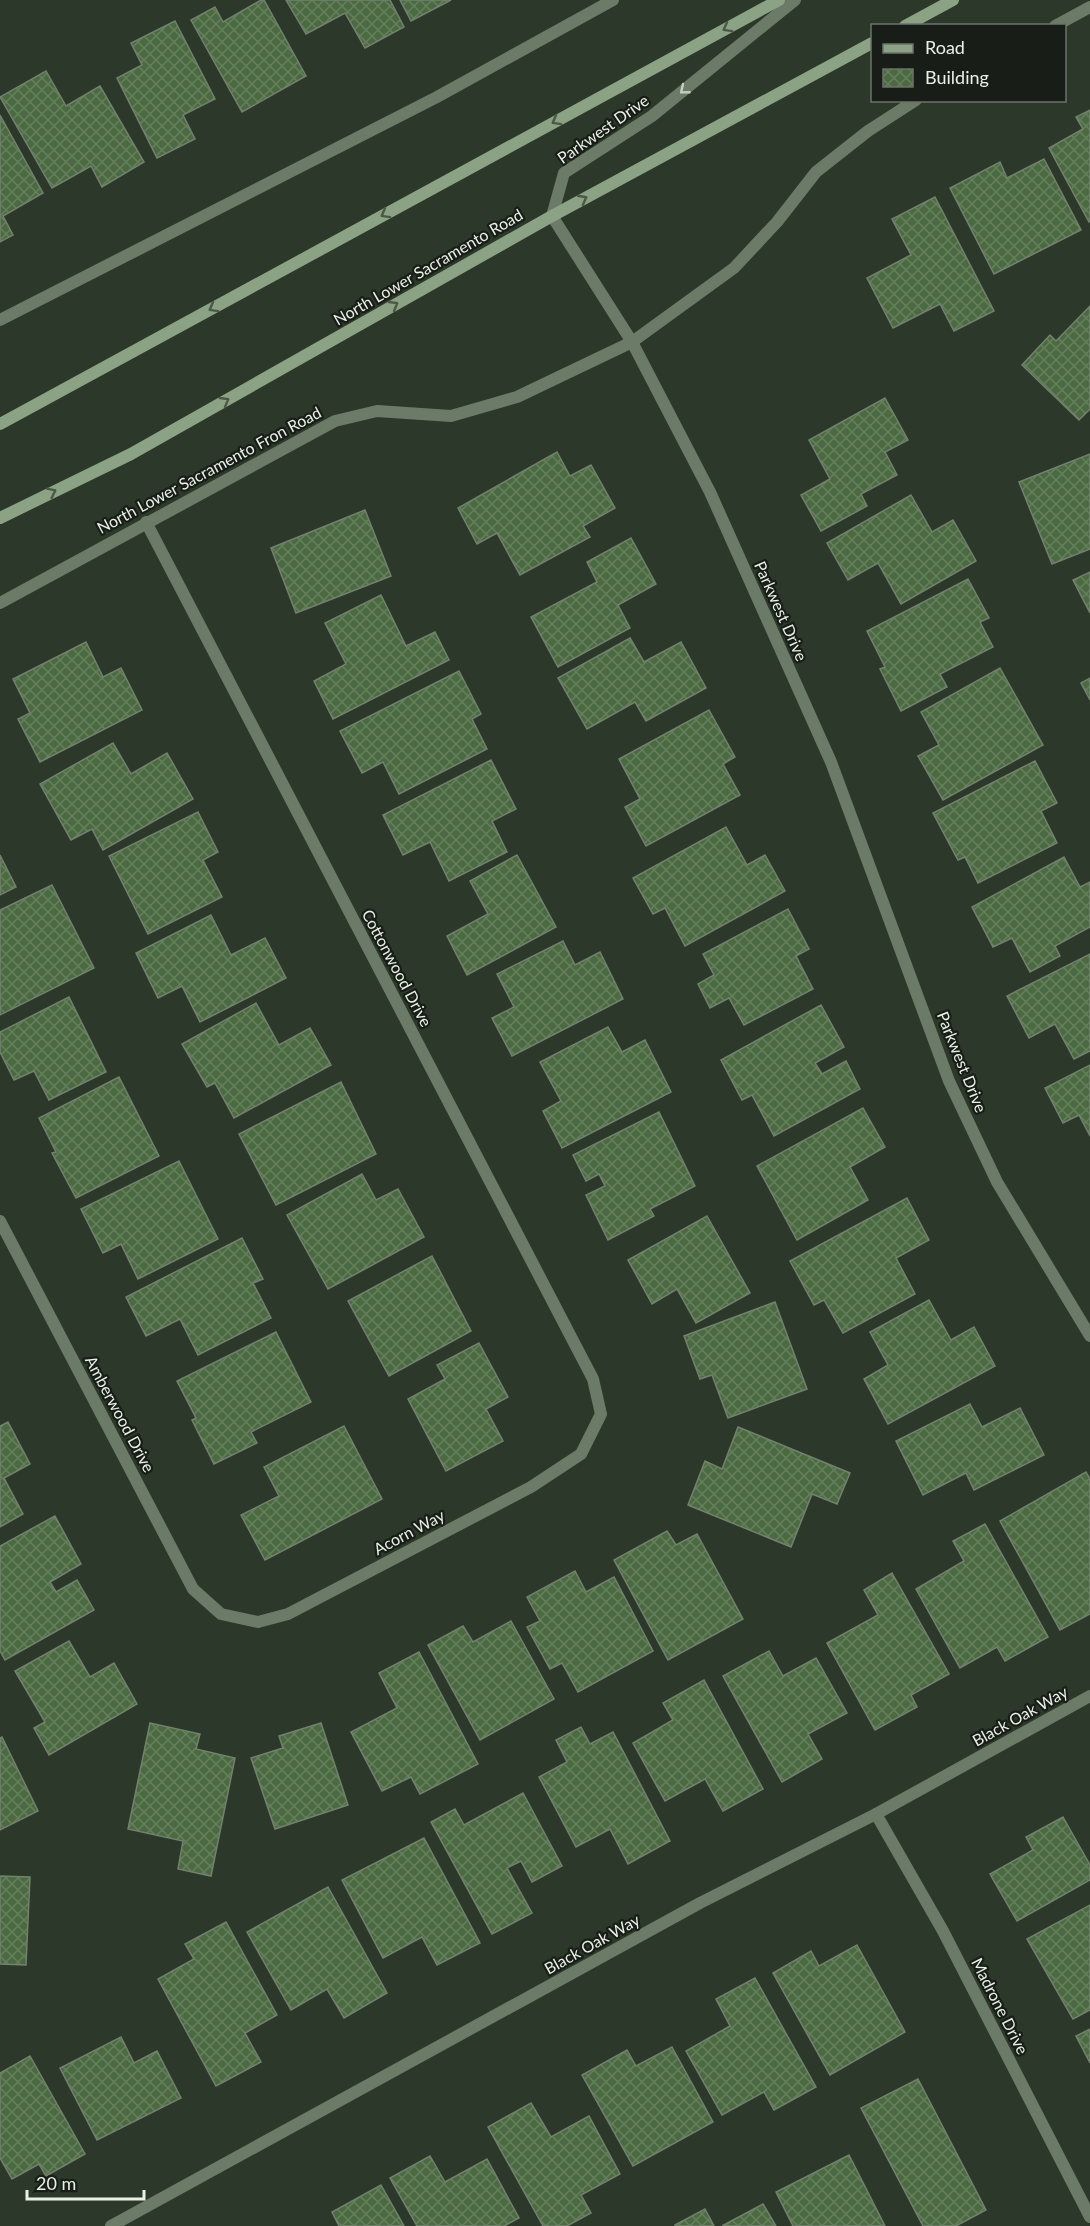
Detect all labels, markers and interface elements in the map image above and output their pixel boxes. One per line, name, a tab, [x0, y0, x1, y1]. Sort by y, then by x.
one-way arrow	[723, 21, 733, 32]
legend	[871, 24, 1066, 102]
text: Road	[925, 36, 965, 58]
text: Building	[925, 66, 989, 88]
one-way arrow	[680, 83, 691, 94]
street label: Parkwest Drive	[553, 90, 652, 167]
one-way arrow	[552, 114, 562, 125]
one-way arrow	[576, 195, 587, 206]
street label: North Lower Sacramento Road	[330, 205, 526, 329]
one-way arrow	[380, 207, 391, 218]
one-way arrow	[209, 301, 220, 312]
one-way arrow	[388, 301, 398, 312]
one-way arrow	[218, 397, 229, 408]
street label: North Lower Sacramento Fron Road	[93, 402, 324, 537]
one-way arrow	[46, 488, 57, 500]
street label: Parkwest Drive	[751, 558, 812, 664]
street label: Cottonwood Drive	[359, 906, 436, 1030]
street label: Parkwest Drive	[934, 1009, 991, 1115]
street label: Amberwood Drive	[82, 1352, 159, 1475]
street label: Acorn Way	[370, 1505, 448, 1558]
street label: Black Oak Way	[969, 1681, 1071, 1750]
street label: Black Oak Way	[541, 1909, 643, 1978]
street label: Madrone Drive	[968, 1954, 1033, 2057]
scale bar	[27, 2163, 144, 2201]
text: 20 m	[36, 2172, 76, 2194]

